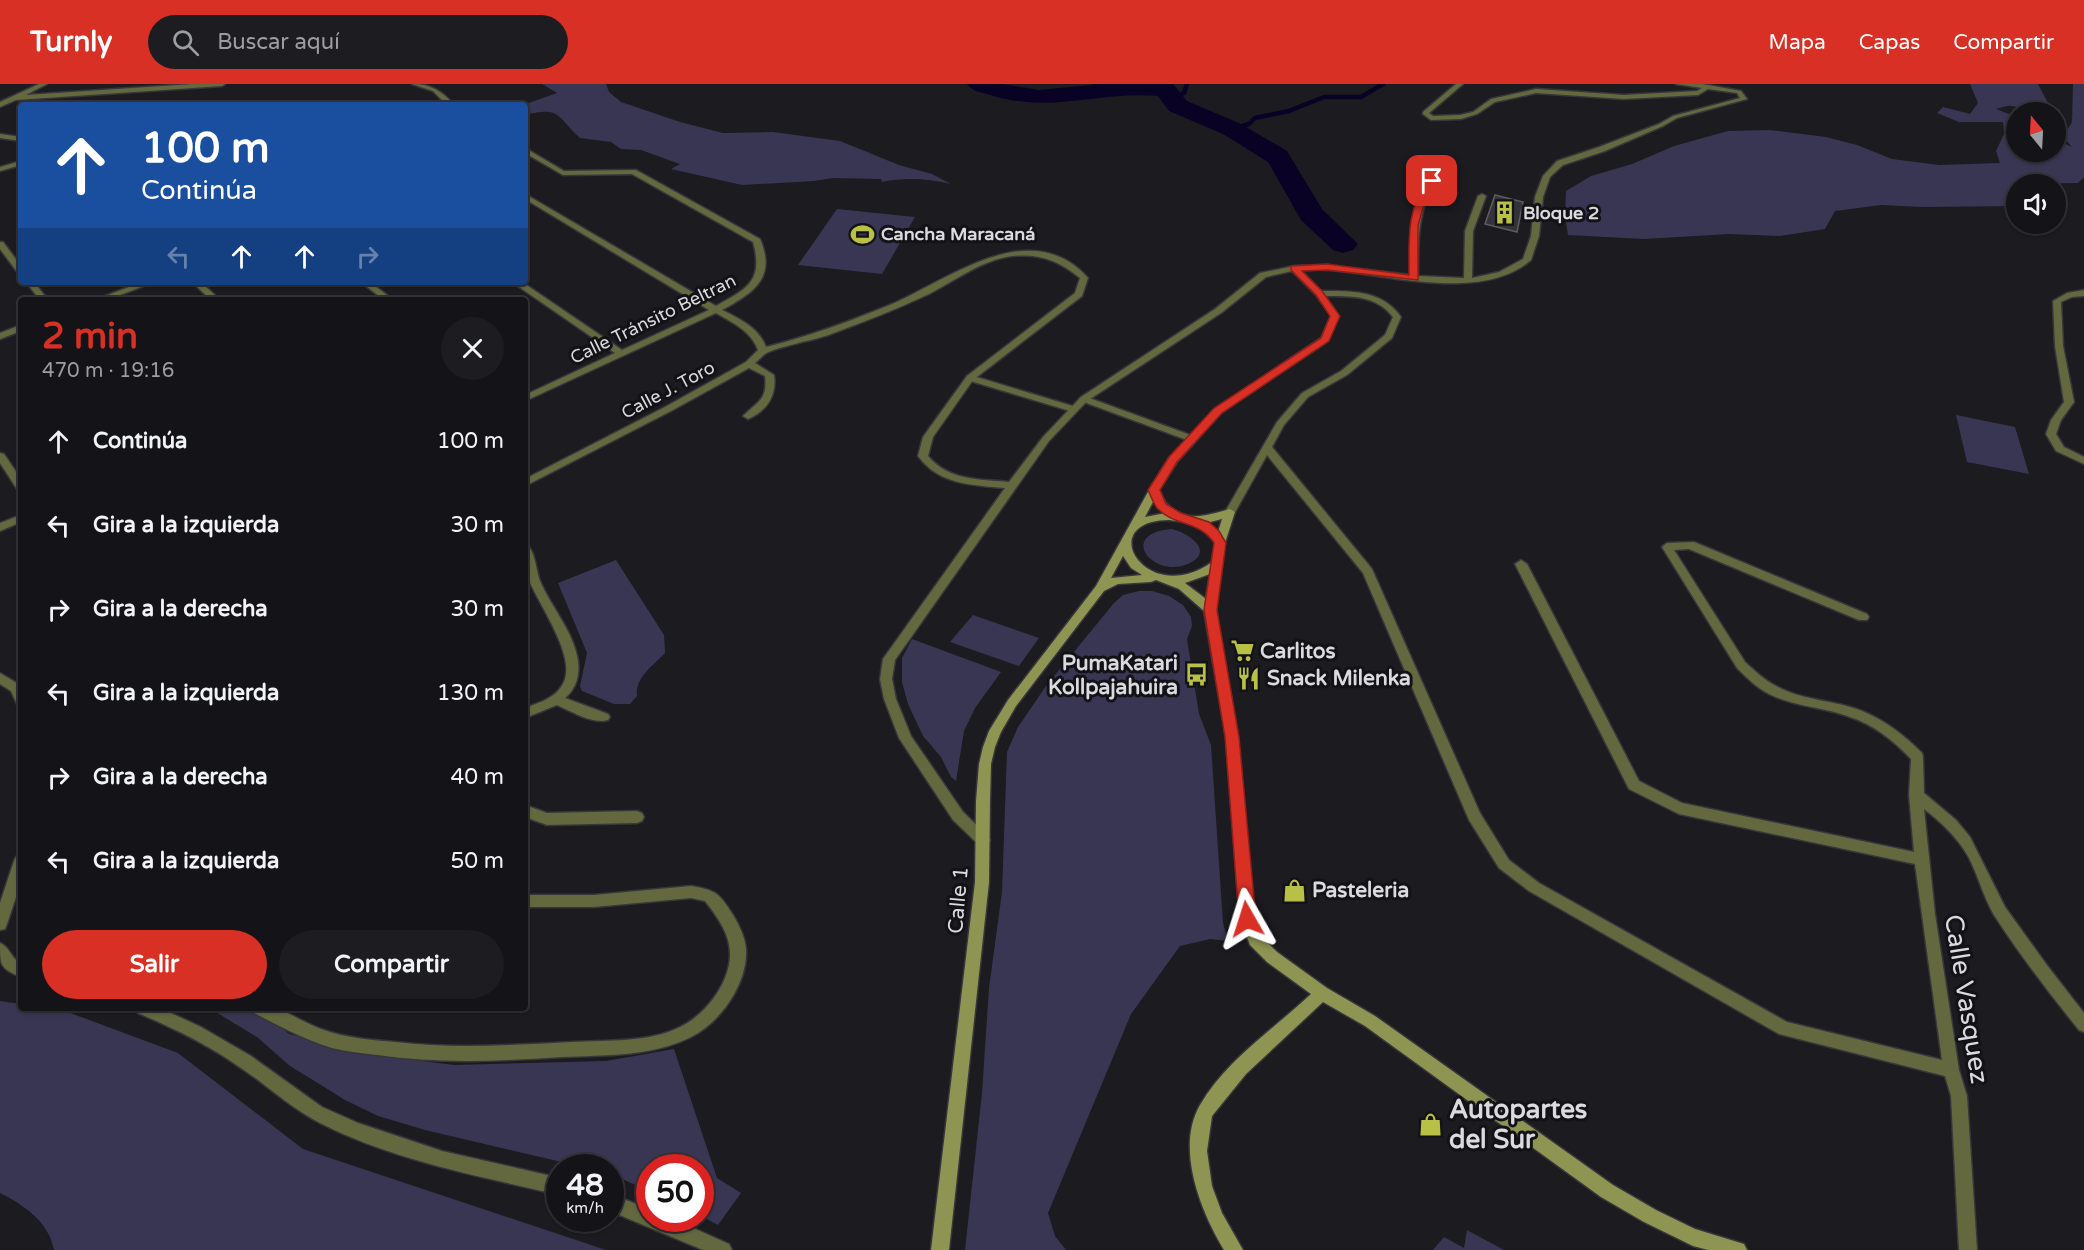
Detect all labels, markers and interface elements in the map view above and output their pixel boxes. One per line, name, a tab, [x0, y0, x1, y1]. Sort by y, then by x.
search box	[148, 15, 568, 69]
text: Turnly	[30, 25, 112, 59]
icon: search	[169, 26, 202, 59]
text: Buscar aquí	[217, 29, 340, 55]
text: Mapa	[1769, 30, 1826, 55]
text: Capas	[1859, 30, 1920, 55]
text: Compartir	[1953, 30, 2054, 55]
north arrow	[2006, 102, 2066, 162]
map controls	[2006, 102, 2066, 234]
text: 100 m	[141, 123, 270, 174]
icon: ahead	[42, 126, 120, 204]
pin	[1406, 155, 1457, 206]
icon: arrive	[1415, 164, 1448, 197]
text: Continúa	[141, 174, 257, 207]
button: sound	[2006, 174, 2066, 234]
building icon: Bloque 2	[1492, 200, 1518, 226]
place label: Bloque 2	[1523, 202, 1599, 224]
sports icon: Cancha Maracaná	[850, 221, 876, 247]
place label: Cancha Maracaná	[881, 223, 1035, 245]
icon: left	[162, 240, 195, 273]
icon: ahead	[225, 240, 258, 273]
icon: ahead	[288, 240, 321, 273]
icon: right	[351, 240, 384, 273]
street label: Calle Tránsito Beltran	[567, 269, 739, 369]
text: 2 min	[42, 315, 138, 358]
button: close	[441, 317, 504, 380]
street label: Calle J. Toro	[618, 356, 718, 424]
text: 470 m · 19:16	[42, 359, 174, 383]
icon: ahead	[42, 425, 75, 458]
text: Continúa	[93, 428, 187, 454]
text: 100 m	[437, 428, 504, 454]
icon: left	[42, 509, 75, 542]
text: Gira a la izquierda	[93, 512, 279, 538]
text: 30 m	[450, 512, 504, 538]
icon: right	[42, 593, 75, 626]
text: Gira a la derecha	[93, 596, 268, 622]
text: 30 m	[450, 596, 504, 622]
supermarket icon: Carlitos	[1229, 638, 1255, 664]
place label: Carlitos	[1260, 639, 1336, 664]
place label: PumaKatari Kollpajahuira	[1048, 651, 1178, 700]
bus stop icon: PumaKatari Kollpajahuira	[1183, 662, 1209, 688]
restaurant icon: Snack Milenka	[1236, 665, 1262, 691]
place label: Snack Milenka	[1267, 666, 1411, 691]
icon: left	[42, 677, 75, 710]
text: Gira a la izquierda	[93, 680, 279, 706]
text: 130 m	[437, 680, 504, 706]
icon: right	[42, 761, 75, 794]
text: Gira a la derecha	[93, 764, 268, 790]
text: 40 m	[450, 764, 504, 790]
icon: left	[42, 845, 75, 878]
text: Gira a la izquierda	[93, 848, 279, 874]
text: 50 m	[450, 848, 504, 874]
street label: Calle 1	[943, 865, 974, 935]
shop icon: Pasteleria	[1281, 877, 1307, 903]
place label: Pasteleria	[1312, 878, 1409, 903]
position arrow	[1215, 887, 1279, 951]
street label: Calle Vasquez	[1938, 912, 1995, 1086]
button: Salir	[42, 930, 267, 999]
button: Compartir	[279, 930, 504, 999]
place label: Autopartes del Sur	[1449, 1094, 1587, 1155]
shop icon: Autopartes del Sur	[1418, 1111, 1444, 1137]
speed limit sign: 50	[636, 1154, 714, 1232]
text: 48	[566, 1167, 604, 1204]
text: km/h	[566, 1199, 604, 1217]

